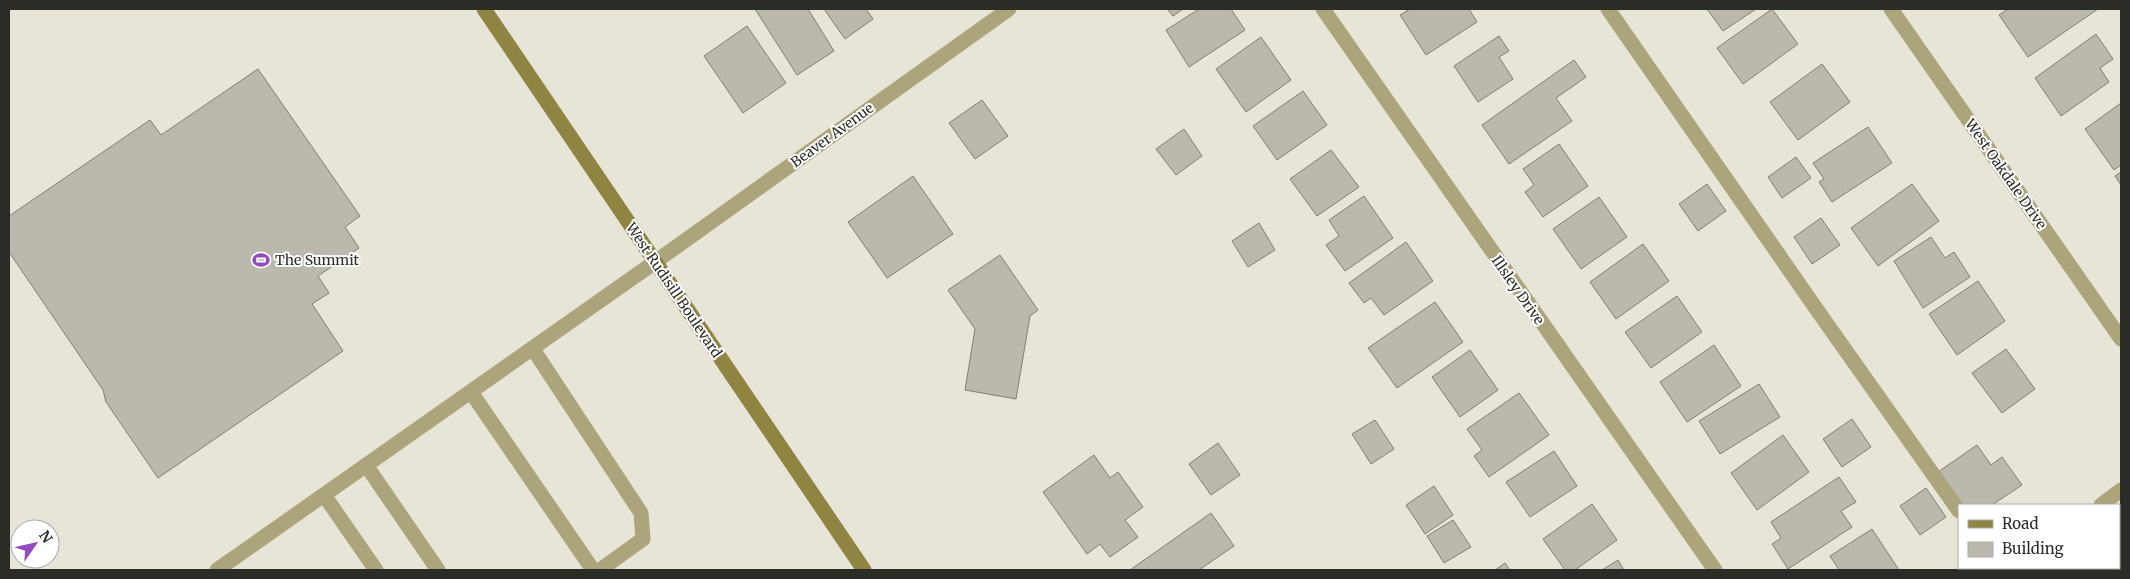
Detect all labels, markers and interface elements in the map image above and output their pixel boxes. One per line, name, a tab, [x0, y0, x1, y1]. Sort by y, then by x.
street label: Beaver Avenue	[787, 99, 877, 171]
street label: West Oakdale Drive	[1961, 115, 2051, 232]
street label: West Rudisill Boulevard	[622, 218, 726, 361]
sports icon: The Summit	[251, 250, 271, 270]
place label: The Summit	[275, 251, 360, 269]
street label: Illsley Drive	[1488, 252, 1548, 328]
legend	[1958, 504, 2120, 569]
text: Road	[2002, 514, 2038, 533]
north arrow	[10, 519, 60, 569]
text: N	[35, 527, 56, 546]
text: Building	[2002, 539, 2064, 558]

